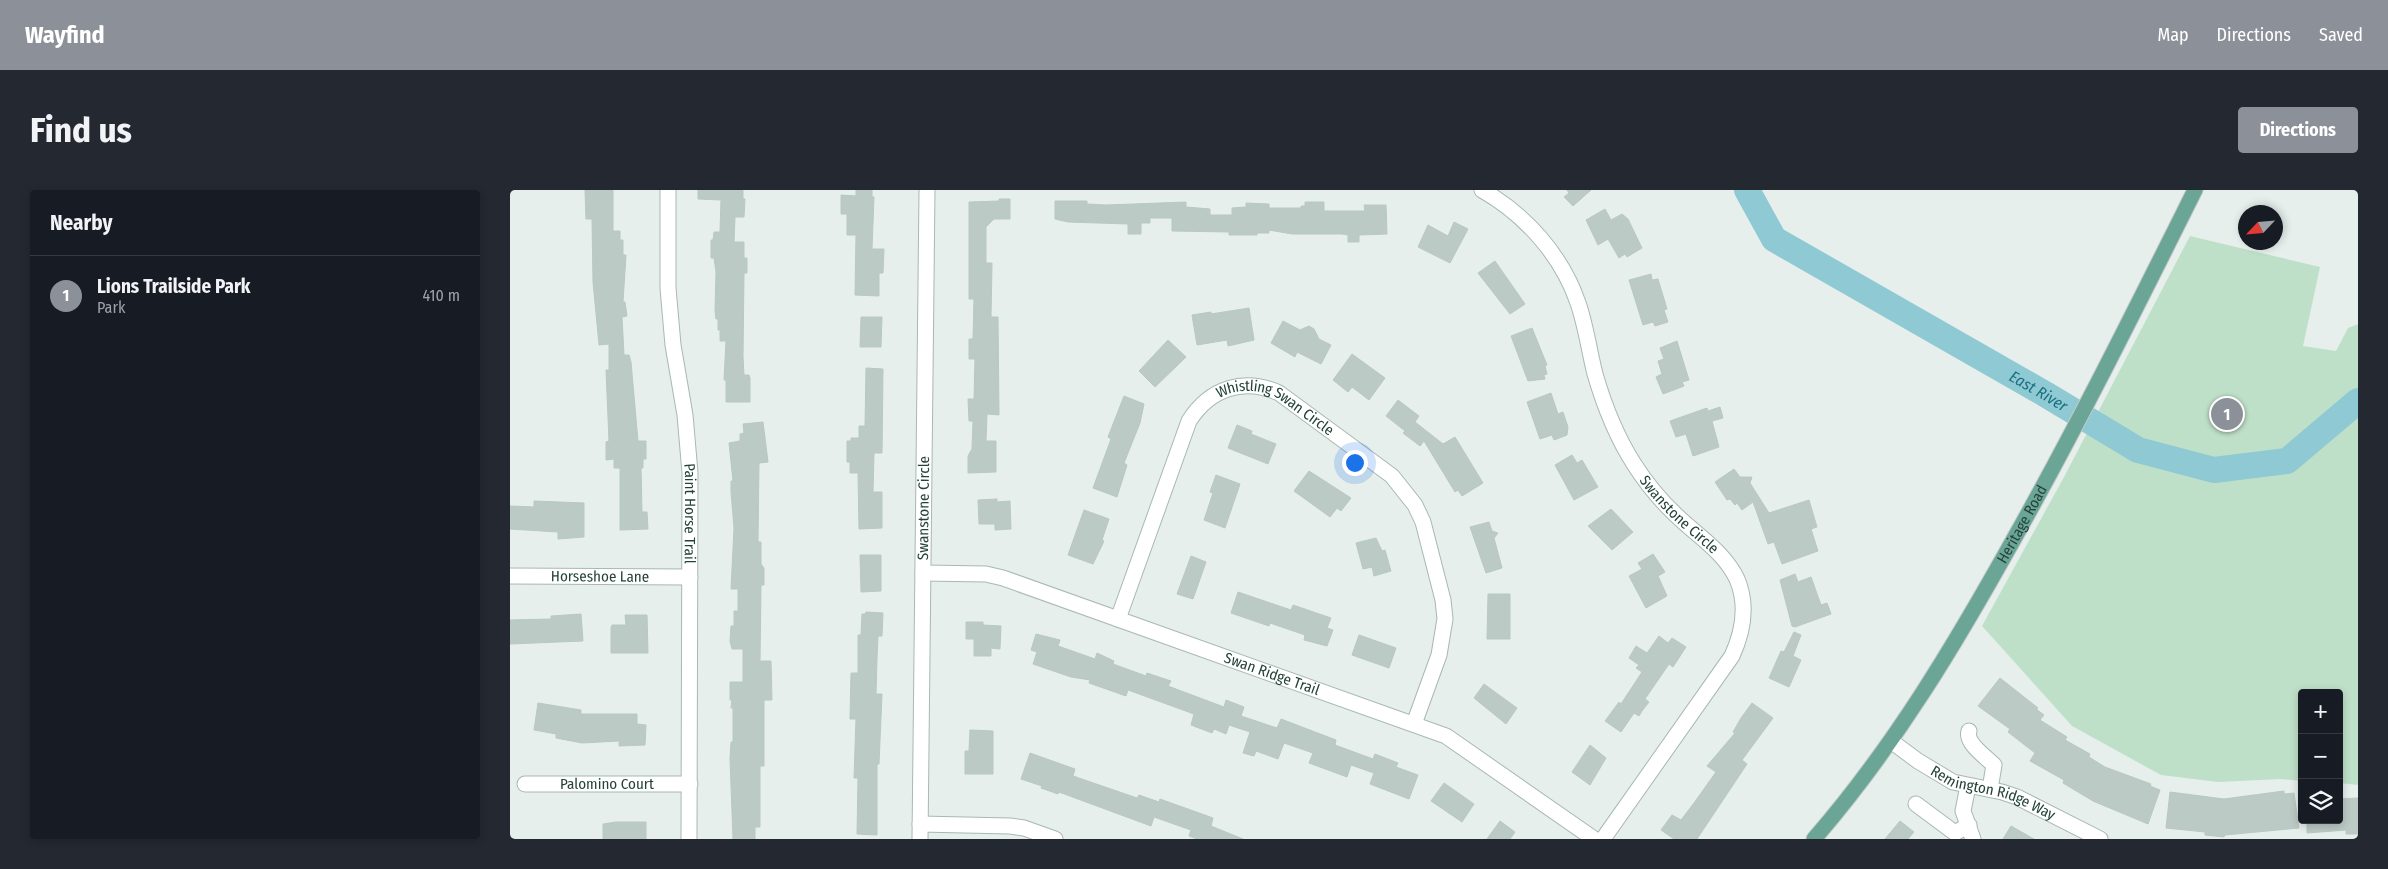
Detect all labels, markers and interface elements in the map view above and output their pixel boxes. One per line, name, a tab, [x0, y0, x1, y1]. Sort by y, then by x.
text: Wayfind	[25, 21, 105, 49]
text: Map	[2157, 24, 2189, 46]
text: Directions	[2217, 24, 2291, 46]
text: Saved	[2319, 24, 2363, 46]
button: Directions	[2238, 107, 2358, 153]
text: Find us	[30, 109, 132, 151]
north arrow	[2238, 205, 2283, 250]
text: Nearby	[50, 210, 112, 236]
text: Lions Trailside Park	[97, 275, 251, 298]
text: 1	[63, 286, 69, 305]
text: 410 m	[422, 286, 460, 305]
text: Park	[97, 298, 125, 317]
water label: East River	[2006, 366, 2072, 415]
street label: Whistling Swan Circle	[1213, 377, 1337, 439]
pin: 1	[2211, 395, 2243, 433]
your location	[1342, 450, 1368, 476]
street label: Swanstone Circle	[914, 456, 933, 560]
street label: Paint Horse Trail	[680, 463, 699, 564]
street label: Swanstone Circle	[1636, 472, 1723, 557]
street label: Heritage Road	[1993, 482, 2051, 566]
street label: Horseshoe Lane	[551, 567, 649, 586]
street label: Swan Ridge Trail	[1222, 649, 1322, 699]
map controls	[2298, 689, 2343, 824]
button: +	[2298, 689, 2343, 734]
button: −	[2298, 734, 2343, 779]
street label: Remington Ridge Way	[1927, 762, 2059, 824]
street label: Palomino Court	[560, 775, 654, 793]
button: layers	[2298, 779, 2343, 824]

